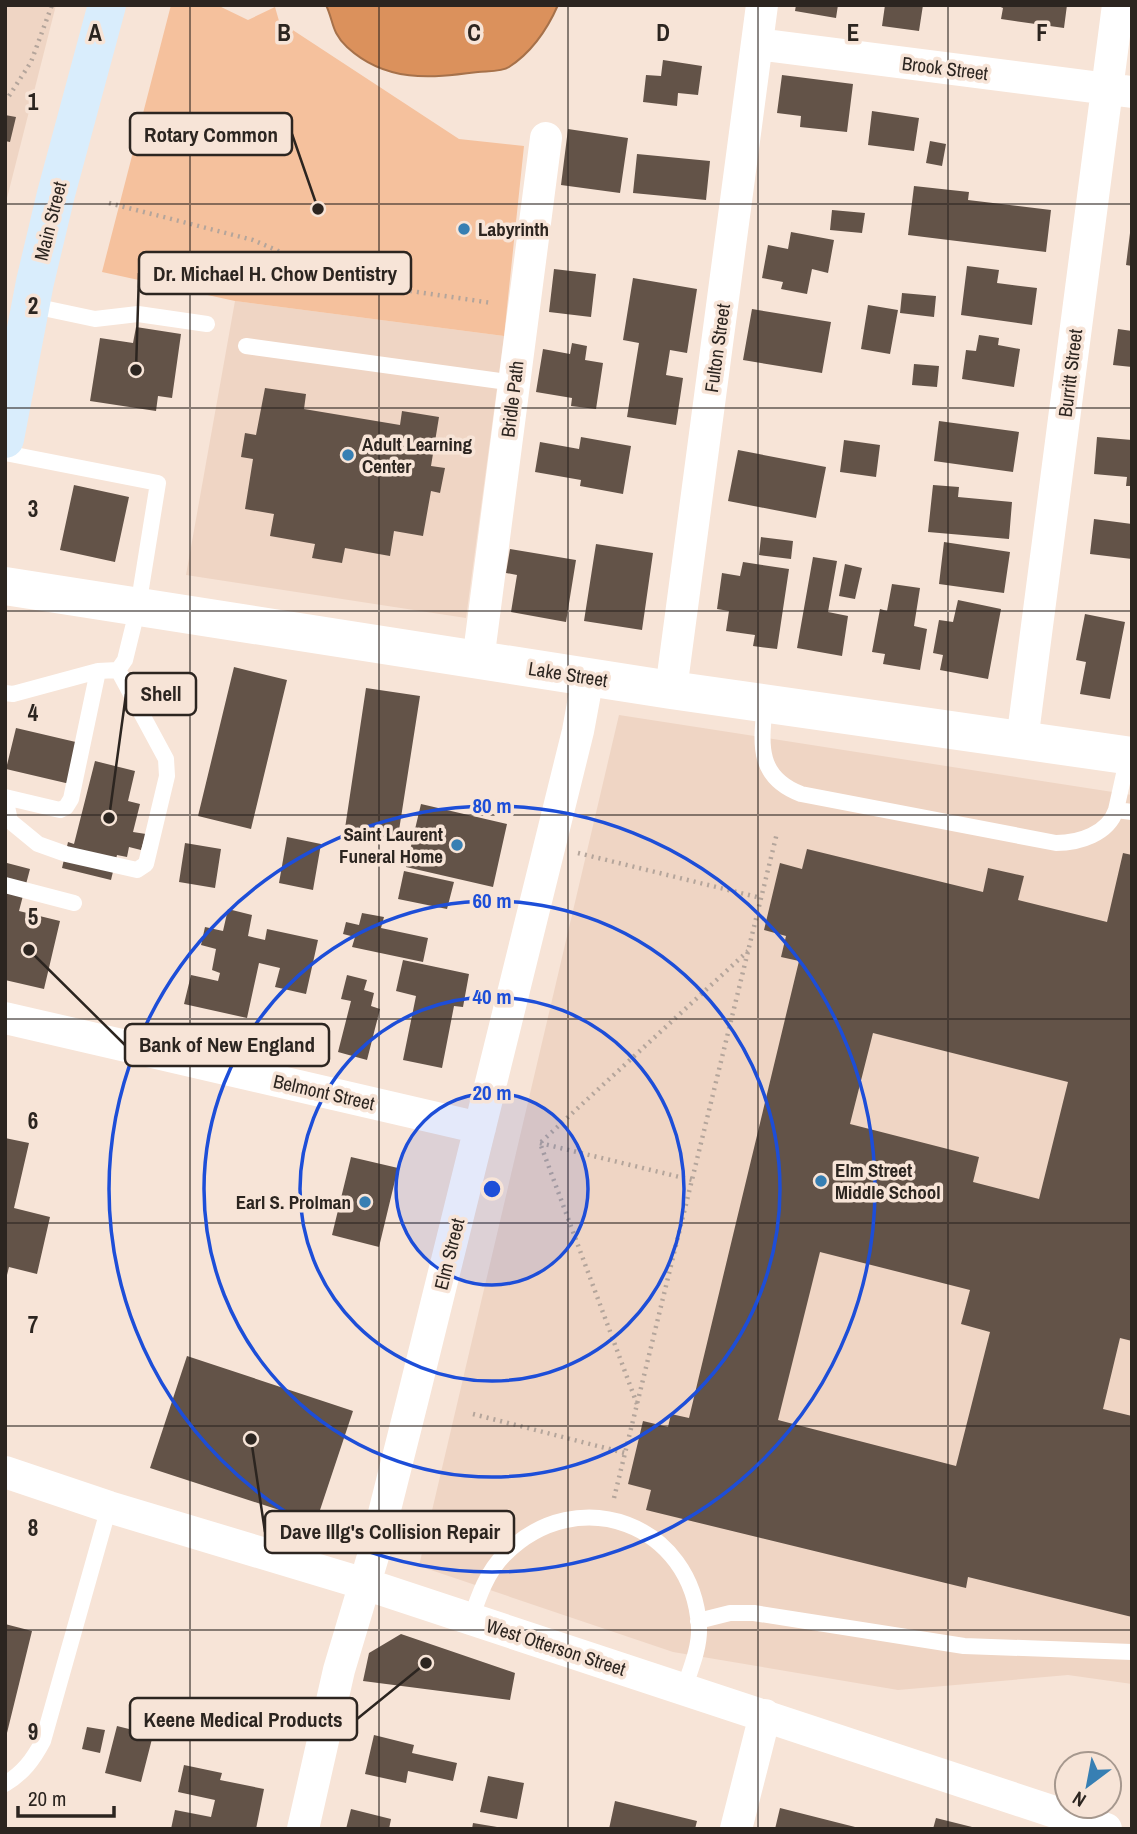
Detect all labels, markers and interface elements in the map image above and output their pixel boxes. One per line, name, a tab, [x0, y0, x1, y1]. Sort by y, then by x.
text: A	[88, 17, 102, 48]
text: B	[277, 17, 291, 48]
text: C	[467, 17, 481, 48]
text: D	[656, 17, 670, 48]
text: E	[847, 17, 859, 48]
text: F	[1036, 17, 1048, 48]
street label: Brook Street	[900, 50, 990, 86]
text: 1	[28, 86, 39, 117]
callout: Rotary Common	[130, 113, 292, 155]
text: Rotary Common	[144, 120, 278, 149]
street label: Main Street	[28, 178, 73, 263]
place label: Labyrinth	[478, 216, 549, 242]
marker: Labyrinth	[456, 221, 472, 237]
callout: Dr. Michael H. Chow Dentistry	[139, 252, 411, 294]
text: Dr. Michael H. Chow Dentistry	[153, 259, 397, 288]
text: 2	[28, 290, 38, 321]
street label: Fulton Street	[698, 301, 736, 394]
street label: Burritt Street	[1052, 327, 1088, 418]
street label: Bridle Path	[494, 359, 530, 439]
place label: Adult Learning Center	[362, 431, 472, 479]
marker: Adult Learning Center	[340, 447, 356, 463]
text: 3	[28, 493, 38, 524]
street label: Lake Street	[527, 655, 610, 693]
callout: Shell	[126, 673, 196, 715]
text: Shell	[140, 679, 182, 708]
text: 4	[28, 697, 39, 728]
text: 80 m	[472, 791, 512, 820]
place label: Saint Laurent Funeral Home	[339, 821, 443, 869]
marker: Saint Laurent Funeral Home	[449, 837, 465, 853]
text: 60 m	[472, 886, 512, 915]
text: 5	[28, 901, 38, 932]
text: 40 m	[472, 982, 512, 1011]
callout: Bank of New England	[125, 1024, 329, 1066]
text: Bank of New England	[139, 1030, 315, 1059]
street label: Belmont Street	[271, 1068, 378, 1116]
text: 20 m	[472, 1078, 512, 1107]
text: 6	[28, 1105, 38, 1136]
place label: Elm Street Middle School	[835, 1157, 941, 1205]
marker: Elm Street Middle School	[813, 1173, 829, 1189]
centre of rings	[480, 1177, 504, 1201]
place label: Earl S. Prolman	[236, 1189, 351, 1215]
marker: Earl S. Prolman	[357, 1194, 373, 1210]
street label: Elm Street	[428, 1215, 471, 1292]
text: 7	[28, 1309, 38, 1340]
callout: Dave Illg's Collision Repair	[265, 1511, 514, 1553]
text: 8	[28, 1512, 38, 1543]
text: Dave Illg's Collision Repair	[280, 1517, 500, 1546]
street label: West Otterson Street	[483, 1612, 630, 1682]
callout: Keene Medical Products	[130, 1698, 357, 1740]
text: Keene Medical Products	[143, 1705, 343, 1734]
text: 9	[28, 1716, 38, 1747]
north arrow	[1053, 1750, 1123, 1820]
scale bar	[18, 1774, 114, 1818]
text: 20 m	[28, 1784, 66, 1813]
text: N	[1067, 1785, 1091, 1813]

